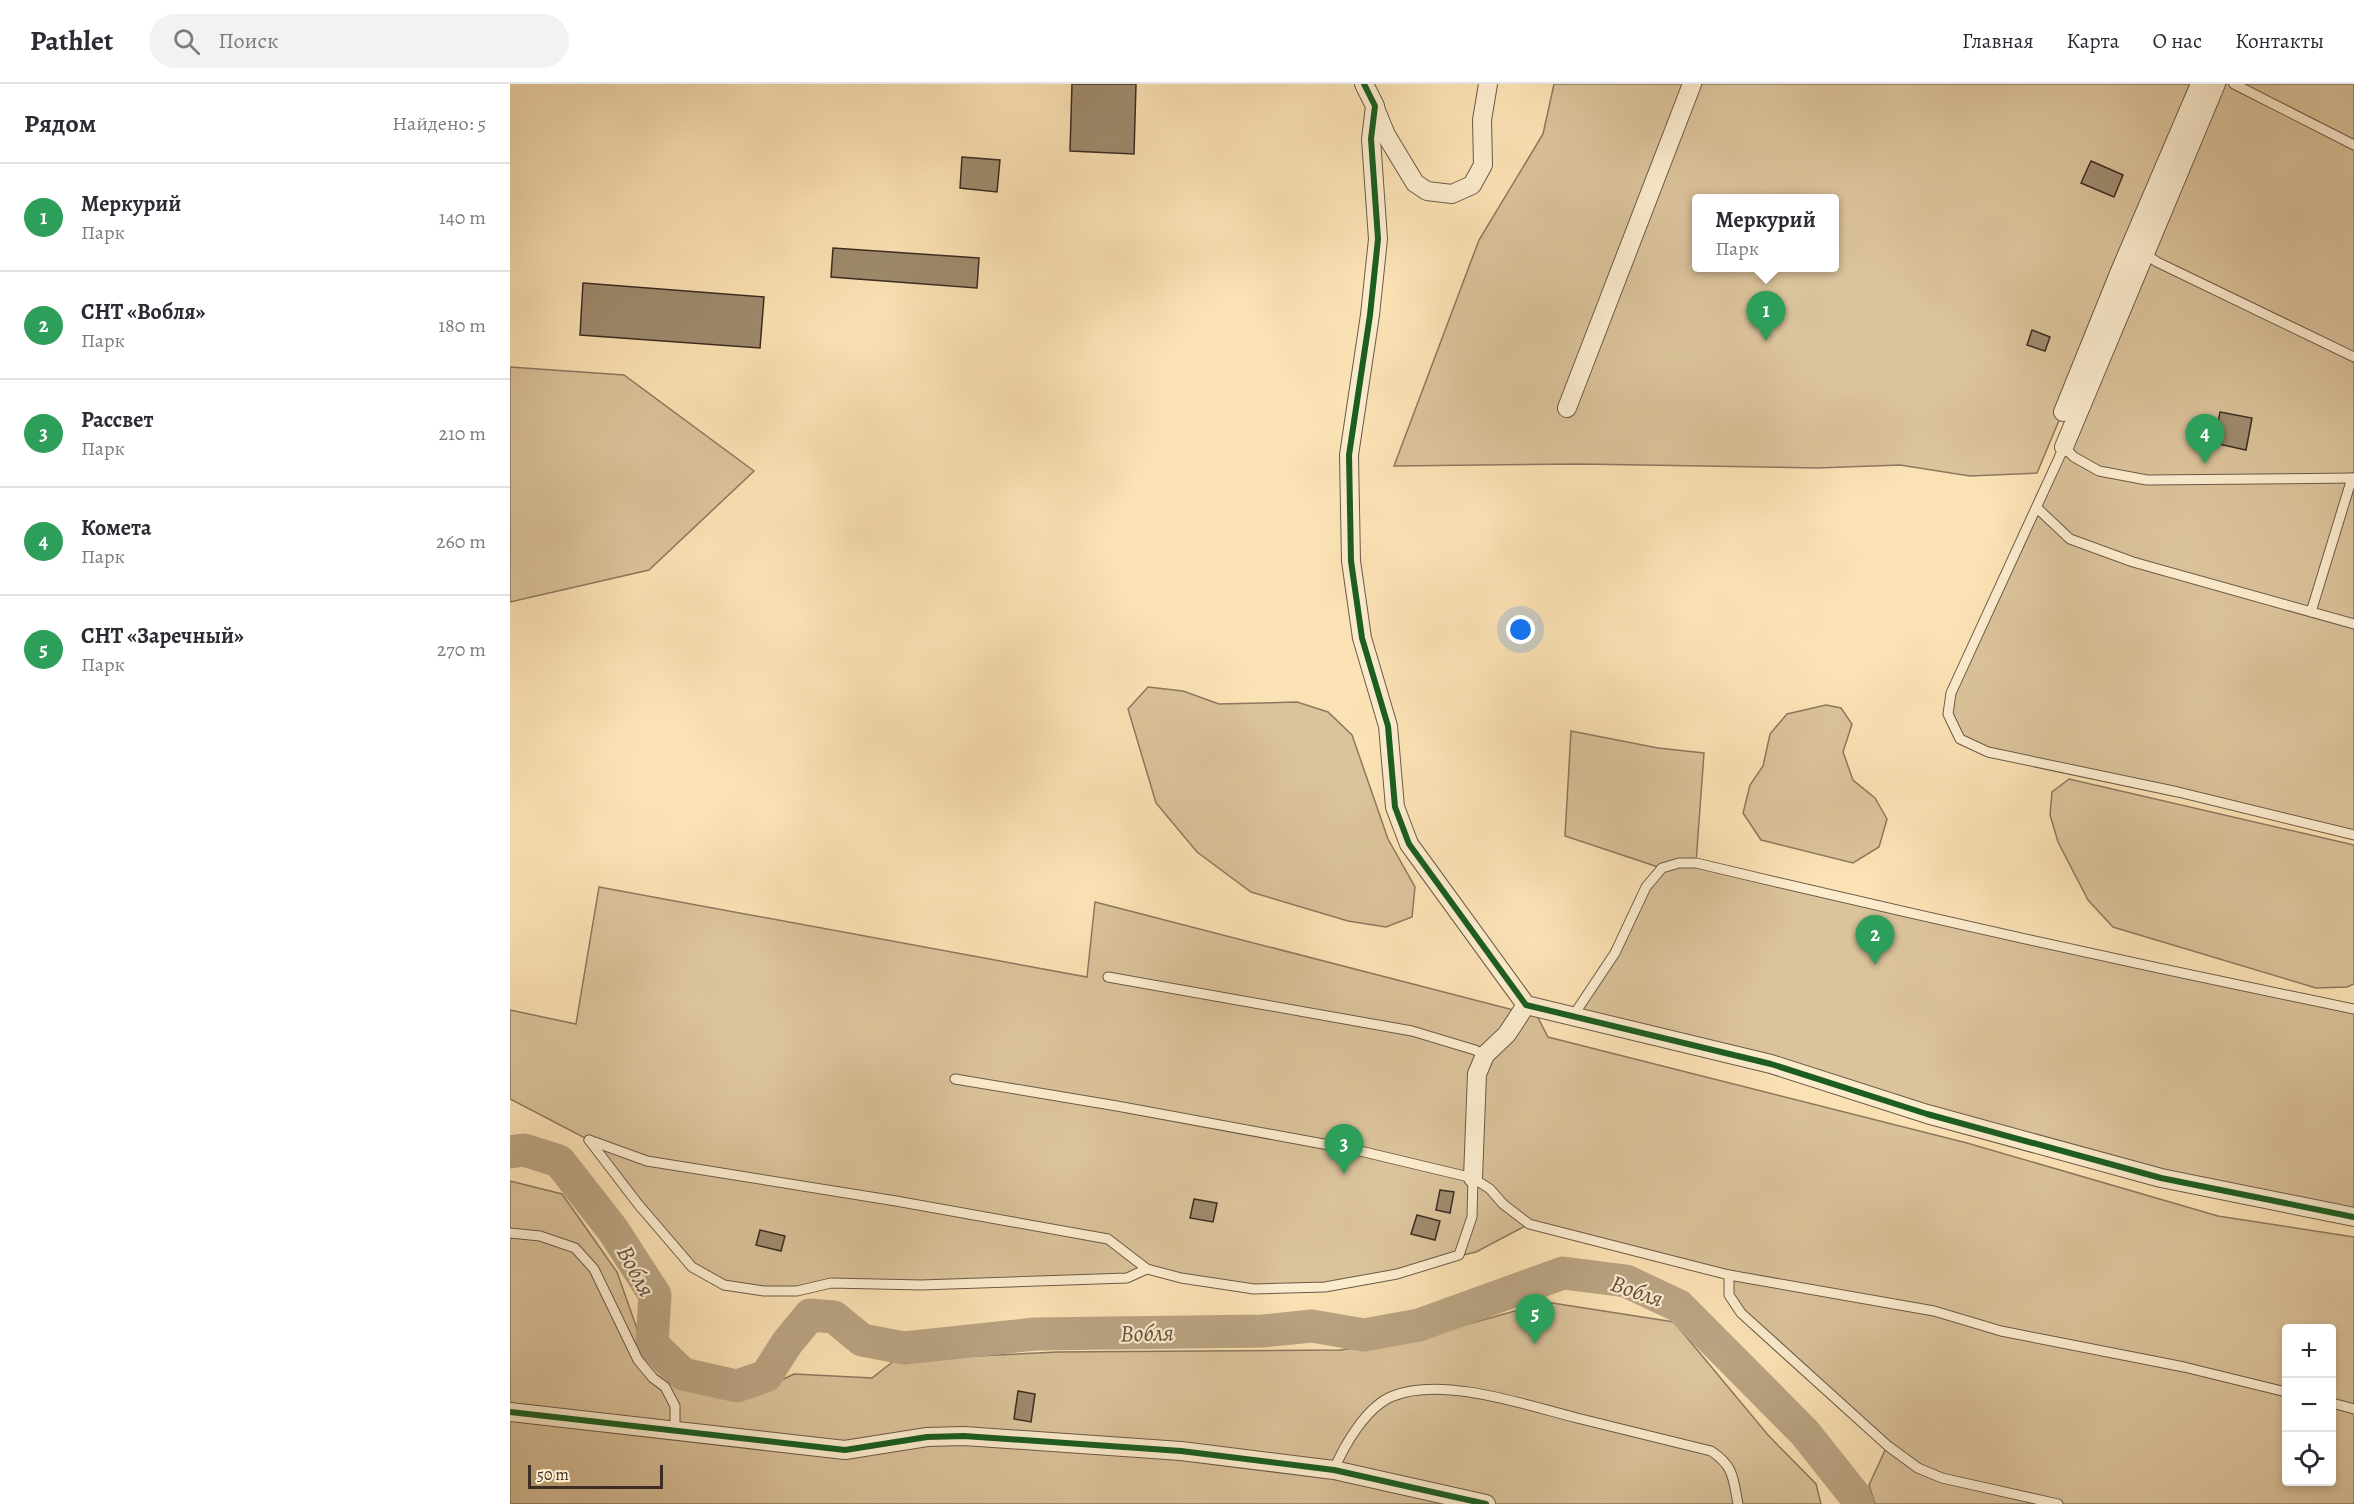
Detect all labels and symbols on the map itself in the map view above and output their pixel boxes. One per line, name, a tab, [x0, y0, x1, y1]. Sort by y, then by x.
pin: 1	[1746, 292, 1786, 341]
pin: 4	[2186, 414, 2224, 464]
your location	[1506, 615, 1535, 644]
pin: 2	[1856, 916, 1894, 965]
pin: 3	[1324, 1124, 1364, 1174]
water label: Вобля	[609, 1240, 663, 1302]
water label: Вобля	[1606, 1267, 1668, 1315]
pin: 5	[1516, 1294, 1554, 1344]
water label: Вобля	[1120, 1317, 1174, 1349]
scale bar	[528, 1462, 663, 1490]

